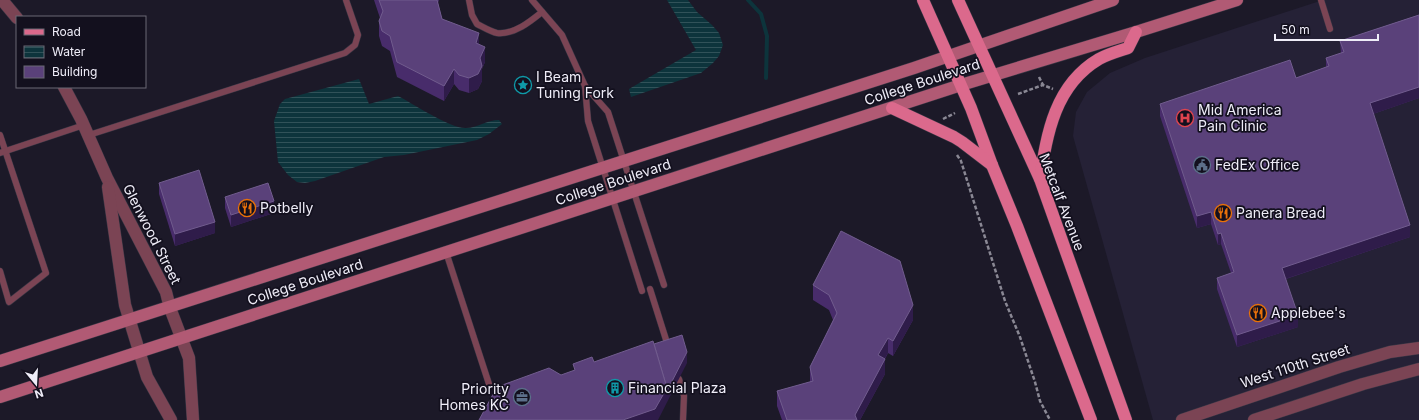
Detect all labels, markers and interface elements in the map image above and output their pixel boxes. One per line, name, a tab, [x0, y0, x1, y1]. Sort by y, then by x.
legend	[16, 16, 146, 88]
scale bar	[1275, 16, 1378, 42]
text: 50 m	[1281, 22, 1310, 37]
text: Road	[52, 24, 81, 39]
text: Water	[52, 44, 86, 59]
street label: College Boulevard	[862, 55, 982, 108]
text: Building	[52, 64, 97, 79]
place label: I Beam Tuning Fork	[536, 68, 614, 101]
place icon: I Beam Tuning Fork	[513, 75, 533, 95]
place label: Mid America Pain Clinic	[1198, 101, 1282, 134]
hospital icon: Mid America Pain Clinic	[1175, 108, 1195, 128]
street label: Metcalf Avenue	[1036, 151, 1089, 253]
street label: College Boulevard	[553, 155, 673, 208]
public building icon: FedEx Office	[1192, 155, 1212, 175]
place label: FedEx Office	[1215, 156, 1300, 173]
street label: Glenwood Street	[120, 181, 185, 287]
restaurant icon: Potbelly	[237, 198, 257, 218]
place label: Potbelly	[260, 199, 313, 216]
restaurant icon: Panera Bread	[1213, 203, 1233, 223]
place label: Panera Bread	[1236, 204, 1325, 221]
street label: College Boulevard	[245, 255, 365, 308]
restaurant icon: Applebee's	[1248, 303, 1268, 323]
place label: Applebee's	[1271, 304, 1346, 321]
street label: West 110th Street	[1238, 340, 1352, 391]
north arrow	[16, 364, 56, 404]
building icon: Financial Plaza	[605, 378, 625, 398]
place label: Financial Plaza	[628, 379, 726, 396]
place label: Priority Homes KC	[439, 380, 509, 413]
text: N	[33, 386, 45, 401]
office icon: Priority Homes KC	[512, 387, 532, 407]

